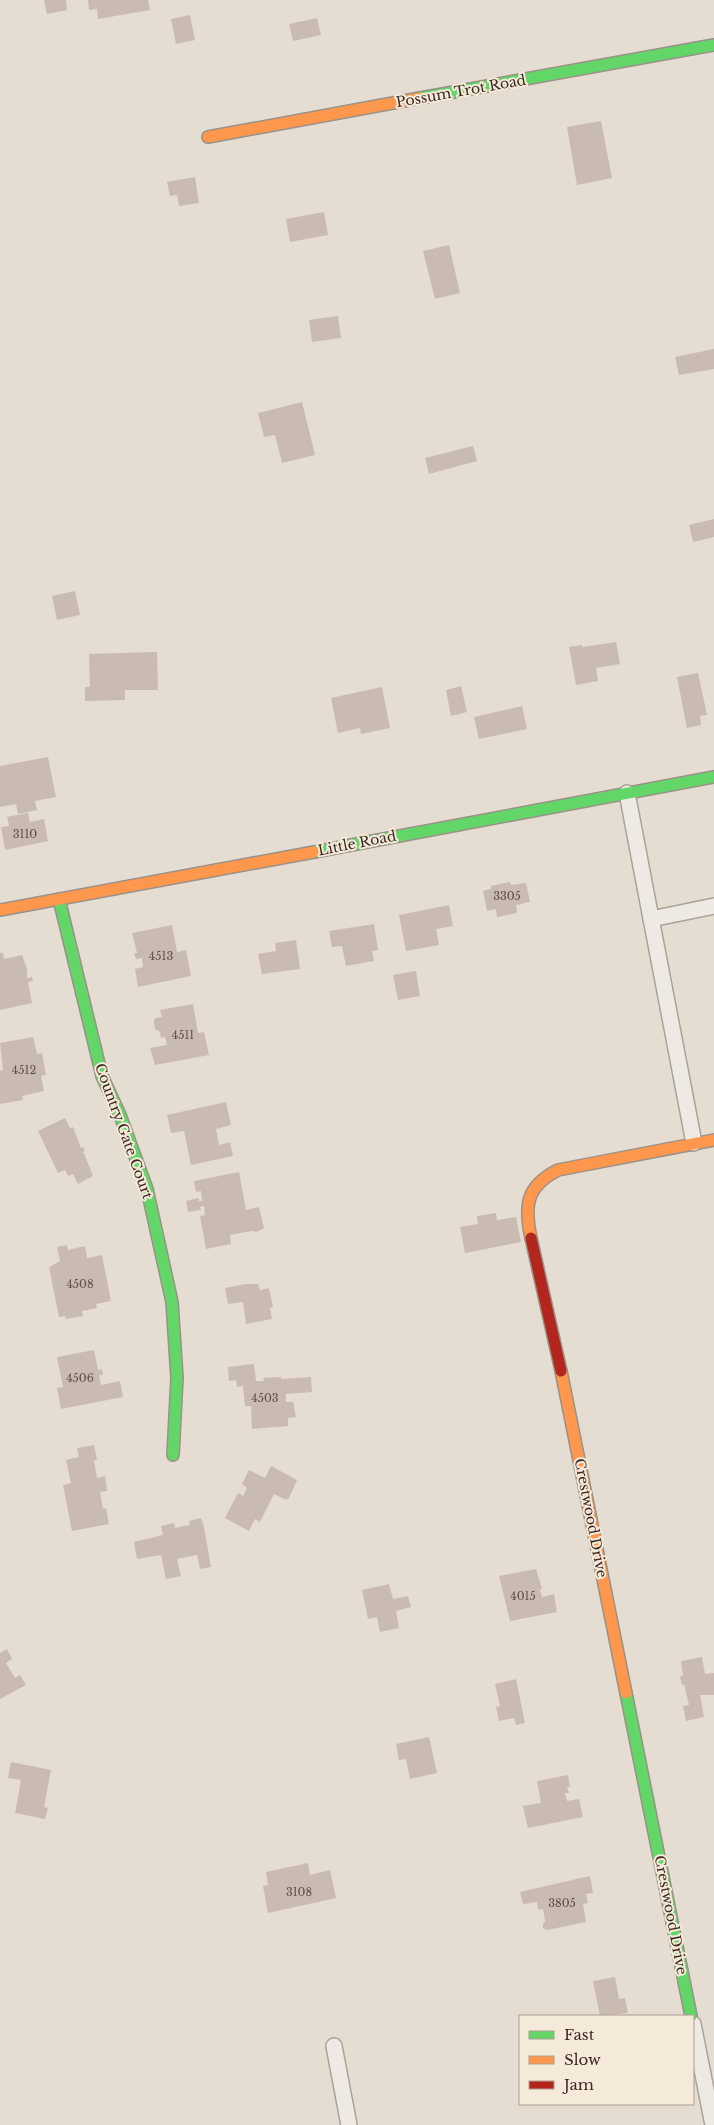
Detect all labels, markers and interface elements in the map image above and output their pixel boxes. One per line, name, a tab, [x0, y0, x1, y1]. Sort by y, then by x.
street label: Possum Trot Road	[395, 71, 528, 111]
street label: Little Road	[316, 826, 398, 859]
house number: 3110	[13, 827, 37, 841]
house number: 3305	[493, 889, 521, 903]
house number: 4513	[149, 949, 173, 963]
house number: 4511	[172, 1028, 194, 1042]
street label: Country Gate Court	[91, 1061, 157, 1202]
house number: 4512	[12, 1063, 36, 1077]
house number: 4508	[66, 1277, 94, 1291]
house number: 4506	[66, 1371, 94, 1385]
house number: 4503	[251, 1391, 279, 1405]
street label: Crestwood Drive	[571, 1457, 611, 1579]
house number: 4015	[510, 1589, 536, 1603]
street label: Crestwood Drive	[651, 1854, 691, 1976]
house number: 3108	[286, 1885, 312, 1899]
house number: 3805	[548, 1896, 576, 1910]
legend	[519, 2015, 694, 2105]
text: Fast	[564, 2025, 595, 2044]
text: Slow	[564, 2050, 601, 2069]
text: Jam	[562, 2075, 594, 2094]

